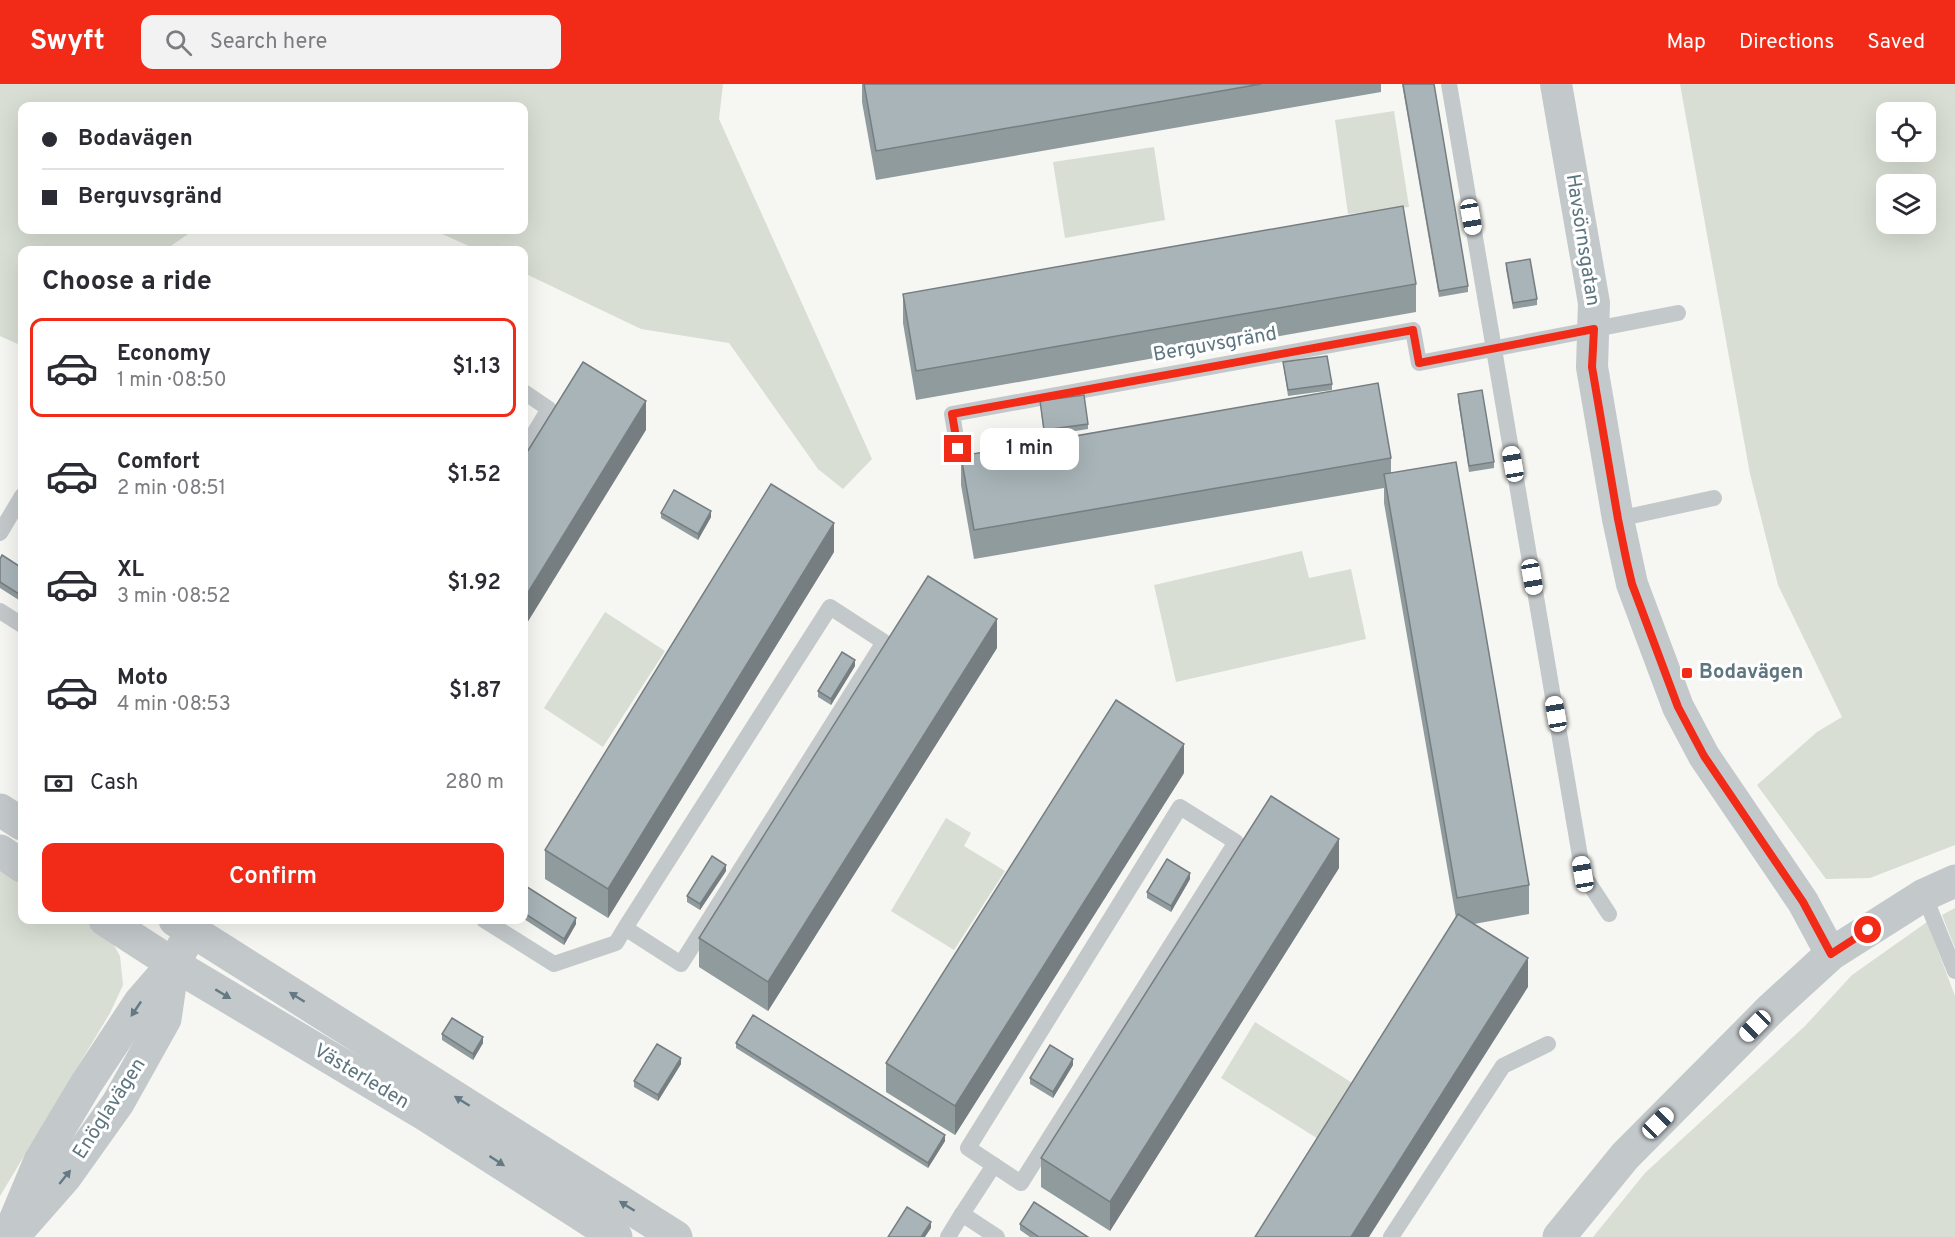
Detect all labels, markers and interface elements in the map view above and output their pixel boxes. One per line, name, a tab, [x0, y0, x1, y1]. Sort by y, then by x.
search box	[141, 15, 561, 69]
text: Swyft	[30, 24, 105, 60]
icon: search	[162, 26, 195, 59]
text: Search here	[210, 29, 327, 56]
text: Map	[1666, 29, 1706, 56]
text: Directions	[1739, 29, 1834, 56]
text: Saved	[1867, 29, 1925, 56]
map controls	[1876, 102, 1936, 234]
button: locate	[1876, 102, 1936, 162]
text: Bodavägen	[78, 126, 193, 153]
street label: Havsörnsgatan	[1559, 172, 1605, 308]
button: layers	[1876, 174, 1936, 234]
text: Berguvsgränd	[78, 184, 222, 211]
car	[1459, 198, 1483, 236]
text: Choose a ride	[42, 265, 212, 299]
street label: Berguvsgränd	[1151, 321, 1279, 369]
icon: car	[45, 341, 99, 395]
text: Economy	[117, 341, 211, 368]
text: $1.13	[452, 354, 501, 381]
text: 1 min · 08:50	[117, 368, 227, 394]
callout: 1 min	[979, 428, 1078, 470]
route end	[944, 435, 971, 462]
text: 1 min	[1006, 436, 1053, 462]
car	[1501, 445, 1525, 483]
icon: car	[45, 449, 99, 503]
text: Comfort	[117, 449, 200, 476]
text: $1.52	[447, 462, 501, 489]
text: 2 min · 08:51	[117, 476, 226, 502]
icon: car	[45, 557, 99, 611]
text: XL	[117, 557, 144, 584]
car	[1520, 558, 1544, 596]
text: $1.92	[447, 570, 501, 597]
text: 3 min · 08:52	[117, 584, 231, 610]
place label: Bodavägen	[1699, 660, 1803, 686]
icon: car	[45, 665, 99, 719]
text: Moto	[117, 665, 168, 692]
marker: Bodavägen	[1680, 666, 1694, 680]
text: $1.87	[449, 678, 501, 705]
text: 4 min · 08:53	[117, 692, 231, 718]
car	[1544, 695, 1568, 733]
icon: cash	[42, 767, 75, 800]
text: Cash	[90, 770, 139, 797]
text: 280 m	[445, 770, 504, 796]
button: Confirm	[42, 843, 504, 912]
car	[1571, 855, 1595, 893]
route start	[1854, 916, 1881, 943]
one-way arrow	[215, 988, 231, 999]
one-way arrow	[289, 991, 306, 1002]
one-way arrow	[130, 1000, 142, 1016]
car	[1736, 1007, 1774, 1045]
street label: Västerleden	[308, 1038, 414, 1116]
street label: Enöglavägen	[68, 1053, 152, 1165]
one-way arrow	[454, 1096, 470, 1107]
car	[1639, 1104, 1677, 1142]
one-way arrow	[489, 1155, 505, 1166]
one-way arrow	[58, 1169, 71, 1185]
one-way arrow	[619, 1200, 635, 1211]

